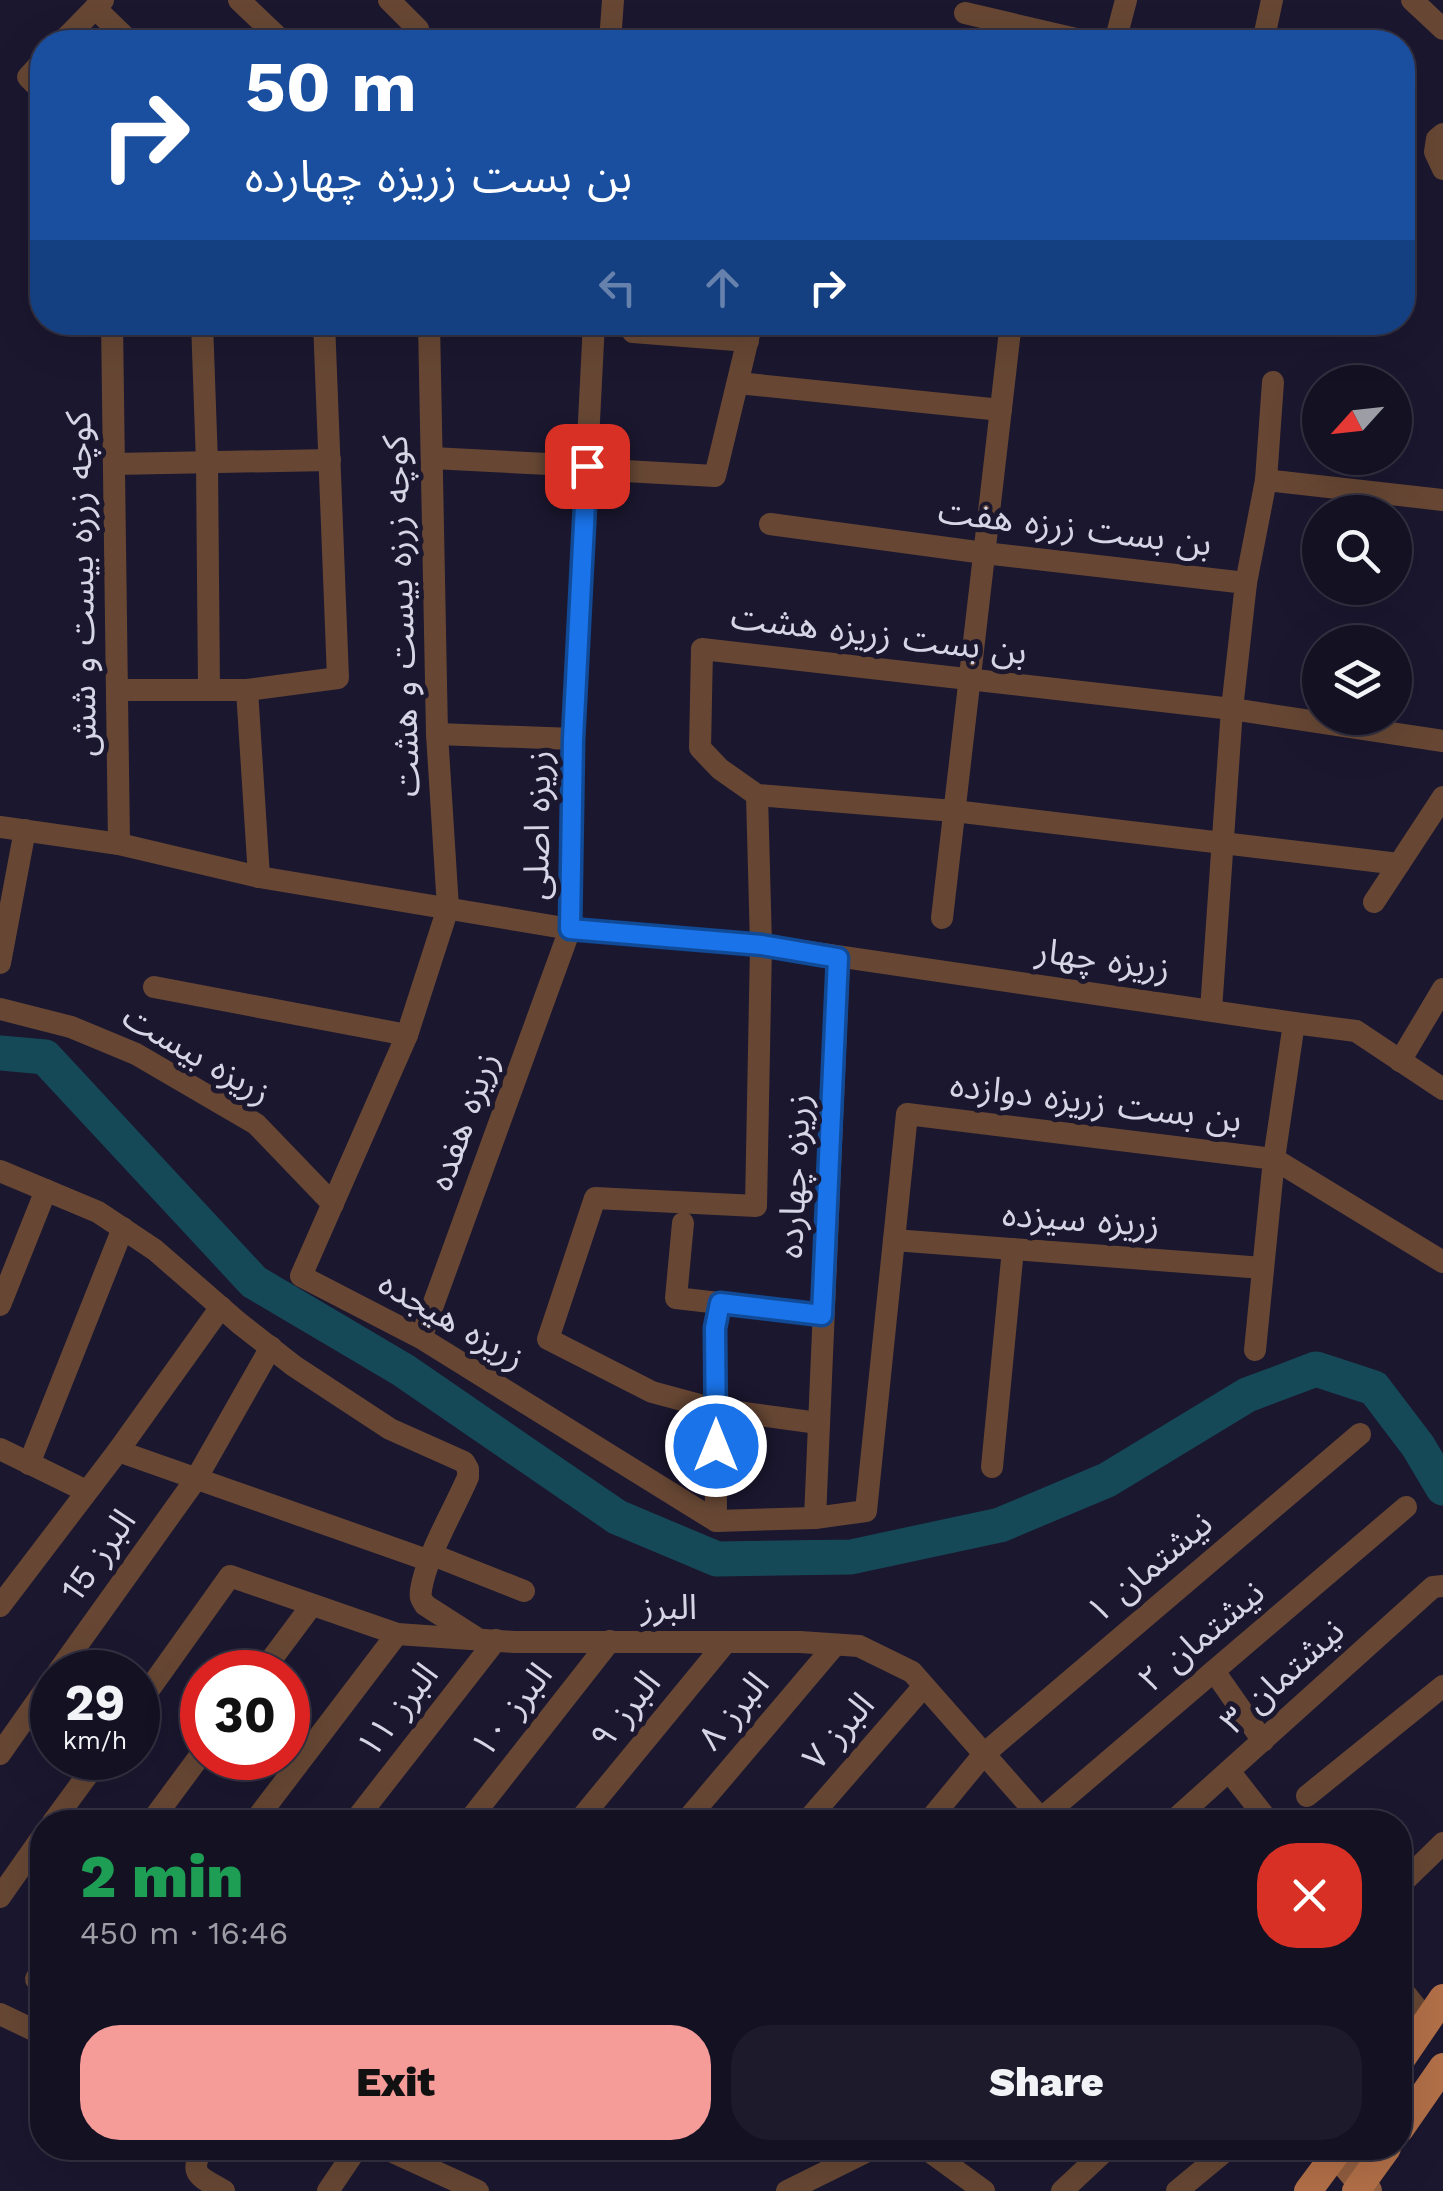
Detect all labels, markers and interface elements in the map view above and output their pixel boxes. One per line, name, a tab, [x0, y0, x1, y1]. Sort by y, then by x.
text: 50 m	[245, 46, 417, 128]
icon: right	[80, 70, 210, 200]
text: بن بست زریزه چهارده	[245, 150, 632, 203]
icon: left	[590, 260, 645, 315]
icon: ahead	[695, 260, 750, 315]
icon: right	[800, 260, 855, 315]
north arrow	[1302, 365, 1412, 475]
map controls	[1302, 365, 1412, 735]
street label: کوچه زرزه بیست و شش	[57, 410, 106, 757]
pin	[545, 424, 630, 509]
street label: کوچه زرزه بیست و هشت	[374, 434, 429, 798]
icon: arrive	[560, 439, 615, 494]
street label: بن بست زرزه هفت	[936, 489, 1214, 565]
button: search	[1302, 495, 1412, 605]
street label: بن بست زریزه هشت	[729, 595, 1029, 673]
button: layers	[1302, 625, 1412, 735]
street label: زریزه اصلی	[515, 750, 559, 900]
street label: زریزه چهار	[1032, 929, 1173, 990]
street label: زریزه بیست	[115, 995, 279, 1113]
street label: زریزه هفده	[419, 1046, 507, 1196]
street label: بن بست زریزه دوازده	[948, 1063, 1244, 1141]
street label: زریزه چهارده	[769, 1093, 820, 1259]
street label: زریزه سیزده	[1001, 1193, 1161, 1245]
street label: زریزه هیجده	[371, 1261, 533, 1379]
position arrow	[664, 1394, 768, 1498]
street label: البرز 15	[52, 1501, 144, 1609]
street label: نيشتمان ۱	[1077, 1502, 1221, 1632]
street label: نيشتمان ۲	[1129, 1571, 1273, 1701]
street label: البرز	[640, 1586, 697, 1628]
street label: نيشتمان ۳	[1212, 1610, 1352, 1742]
speed limit sign: 30	[180, 1650, 310, 1780]
street label: البرز ۱۱	[347, 1654, 447, 1766]
street label: البرز ۱۰	[461, 1654, 561, 1766]
street label: البرز ۹	[581, 1663, 669, 1757]
street label: البرز ۸	[689, 1664, 777, 1758]
text: 29	[65, 1673, 125, 1732]
street label: البرز ۷	[793, 1684, 883, 1778]
text: km/h	[63, 1726, 127, 1755]
text: 2 min	[80, 1841, 244, 1912]
button: close	[1257, 1843, 1362, 1948]
text: 450 m · 16:46	[80, 1914, 288, 1952]
button: Exit	[80, 2025, 711, 2140]
button: Share	[731, 2025, 1362, 2140]

